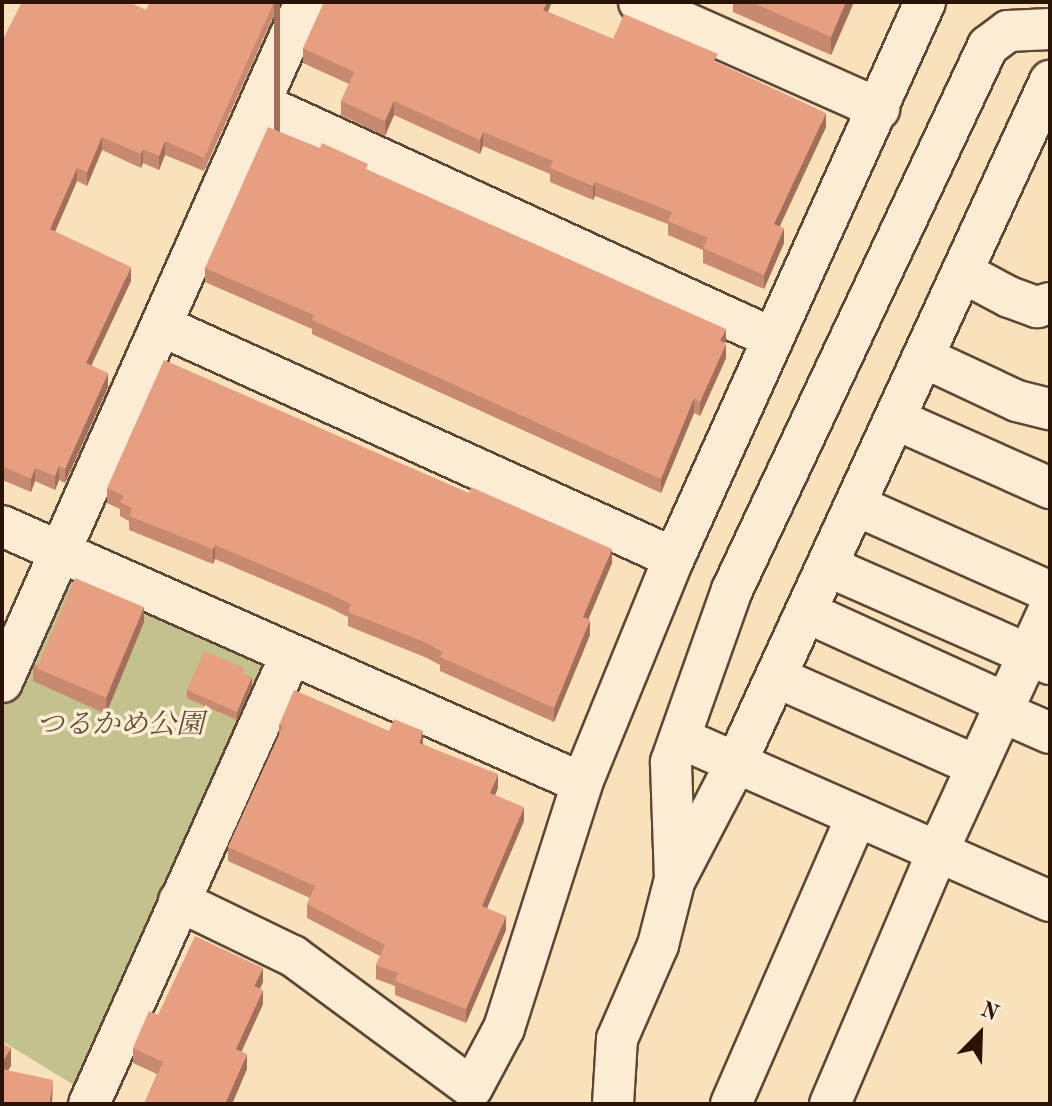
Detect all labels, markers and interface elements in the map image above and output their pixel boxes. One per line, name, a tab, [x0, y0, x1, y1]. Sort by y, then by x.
park label: つるかめ公園	[36, 709, 204, 743]
north arrow	[940, 994, 1020, 1074]
text: N	[977, 998, 1001, 1025]

